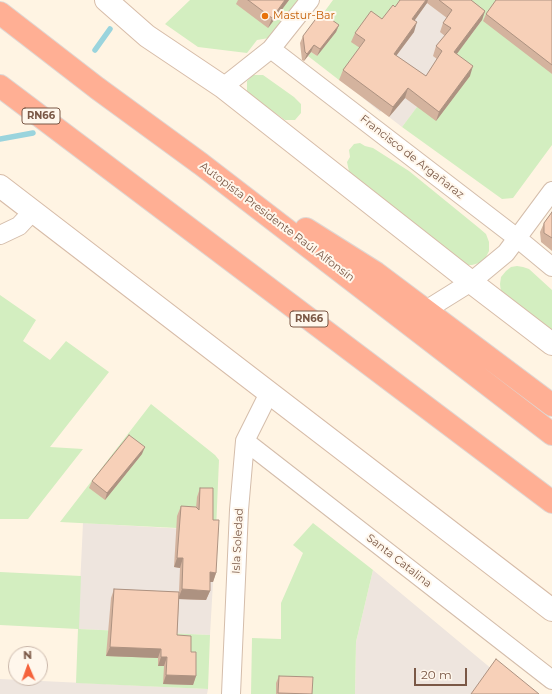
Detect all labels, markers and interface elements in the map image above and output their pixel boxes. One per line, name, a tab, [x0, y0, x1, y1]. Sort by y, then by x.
place label: Mastur-Bar	[273, 9, 335, 23]
marker: Mastur-Bar	[260, 11, 270, 21]
road number: RN66	[22, 108, 60, 124]
street label: Francisco de Argañaraz	[357, 112, 467, 202]
street label: Autopista Presidente Raúl Alfonsín	[197, 160, 357, 284]
road number: RN66	[290, 311, 328, 327]
street label: Isla Soledad	[230, 508, 246, 574]
street label: Santa Catalina	[364, 531, 434, 591]
north arrow	[8, 646, 48, 686]
text: N	[23, 648, 32, 662]
scale bar	[416, 660, 469, 686]
text: 20 m	[421, 667, 452, 682]

